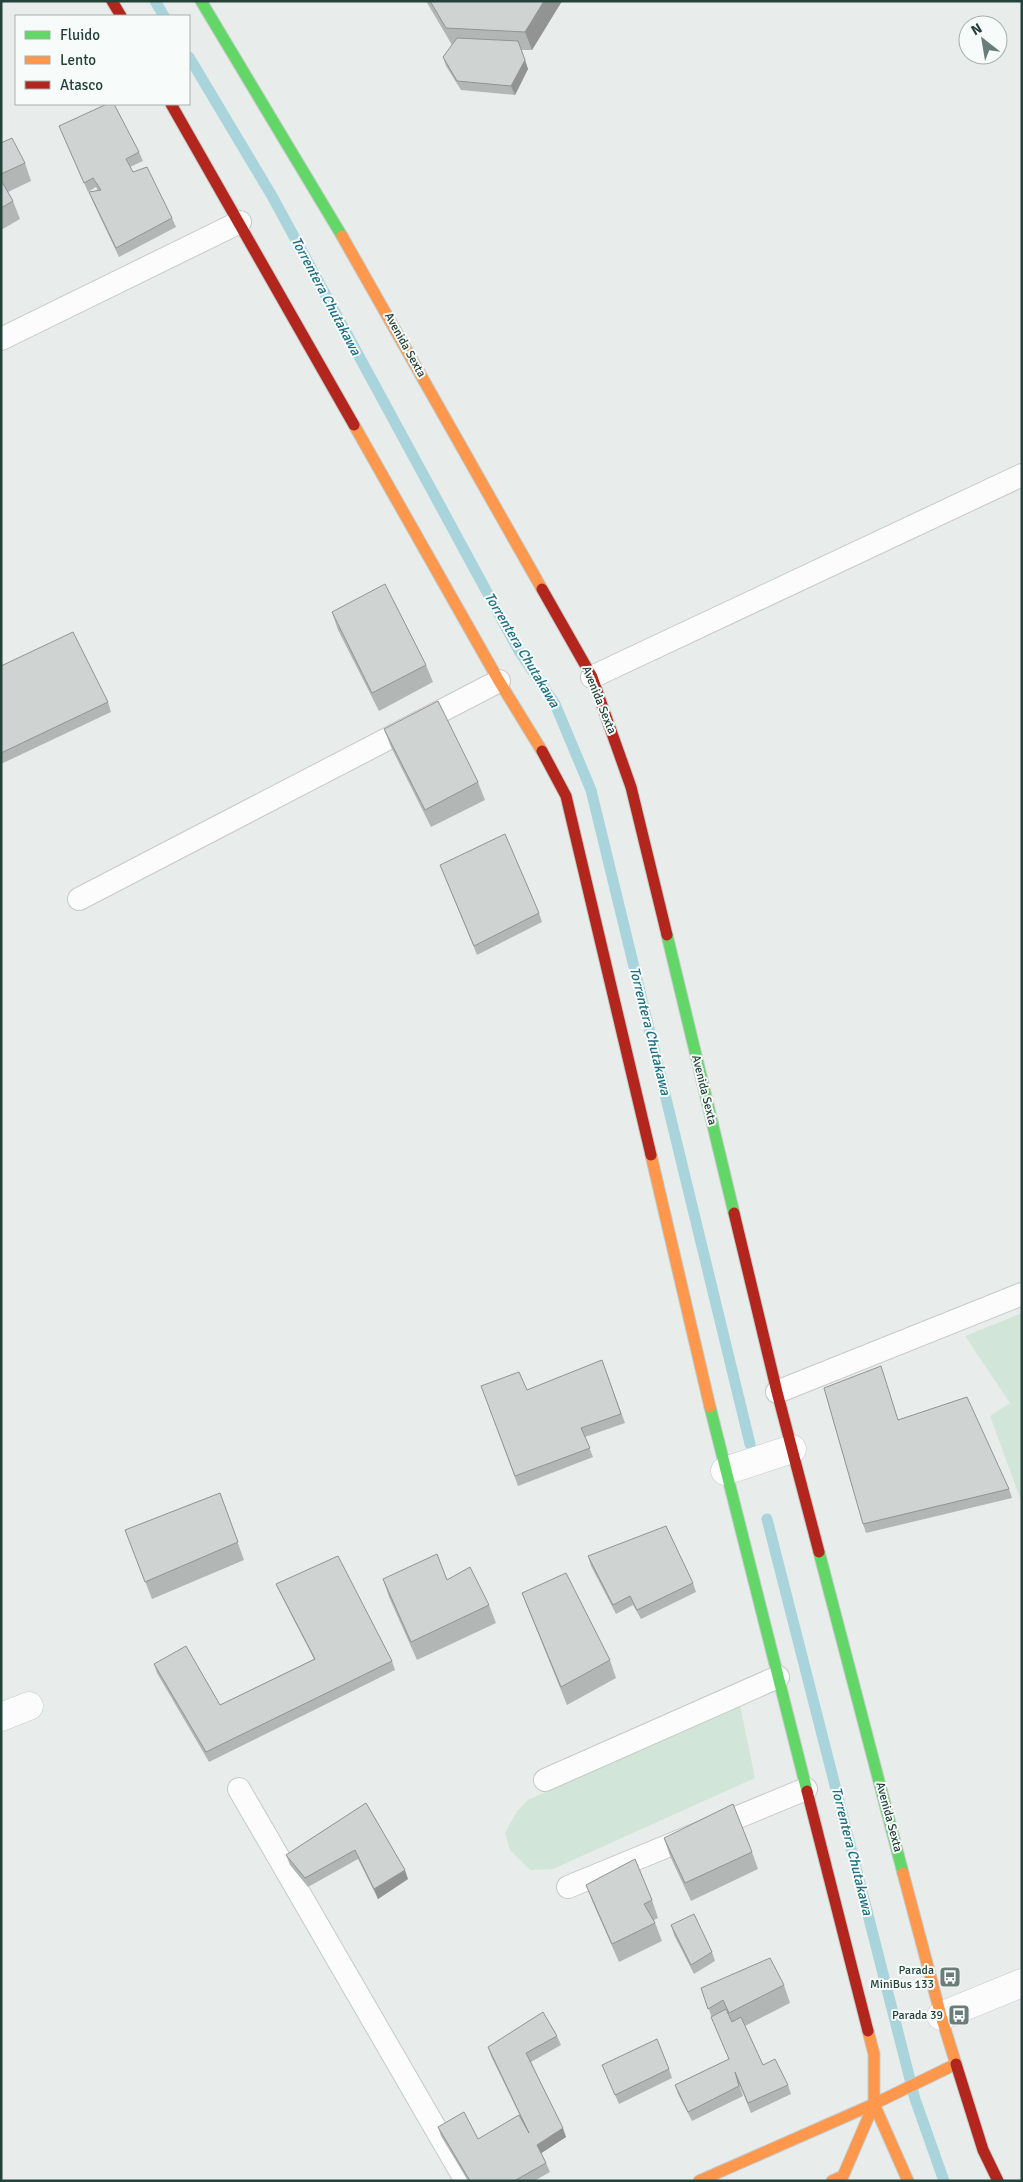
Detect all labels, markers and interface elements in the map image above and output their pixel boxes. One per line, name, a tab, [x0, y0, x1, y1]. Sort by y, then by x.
legend	[15, 15, 190, 105]
north arrow	[958, 15, 1008, 65]
text: N	[968, 19, 985, 39]
text: Fluido	[60, 26, 100, 44]
text: Lento	[60, 51, 96, 69]
text: Atasco	[60, 76, 103, 94]
water label: Torrentera Chutakawa	[288, 234, 365, 359]
street label: Avenida Sexta	[381, 310, 429, 380]
water label: Torrentera Chutakawa	[481, 589, 564, 711]
street label: Avenida Sexta	[579, 664, 619, 736]
water label: Torrentera Chutakawa	[626, 965, 674, 1098]
street label: Avenida Sexta	[688, 1053, 720, 1127]
street label: Avenida Sexta	[872, 1780, 906, 1854]
water label: Torrentera Chutakawa	[828, 1785, 876, 1918]
place label: Parada MiniBus 133	[870, 1963, 934, 1992]
bus stop icon: Parada MiniBus 133	[938, 1965, 962, 1989]
bus stop icon: Parada 39	[947, 2003, 971, 2027]
place label: Parada 39	[892, 2008, 943, 2023]

